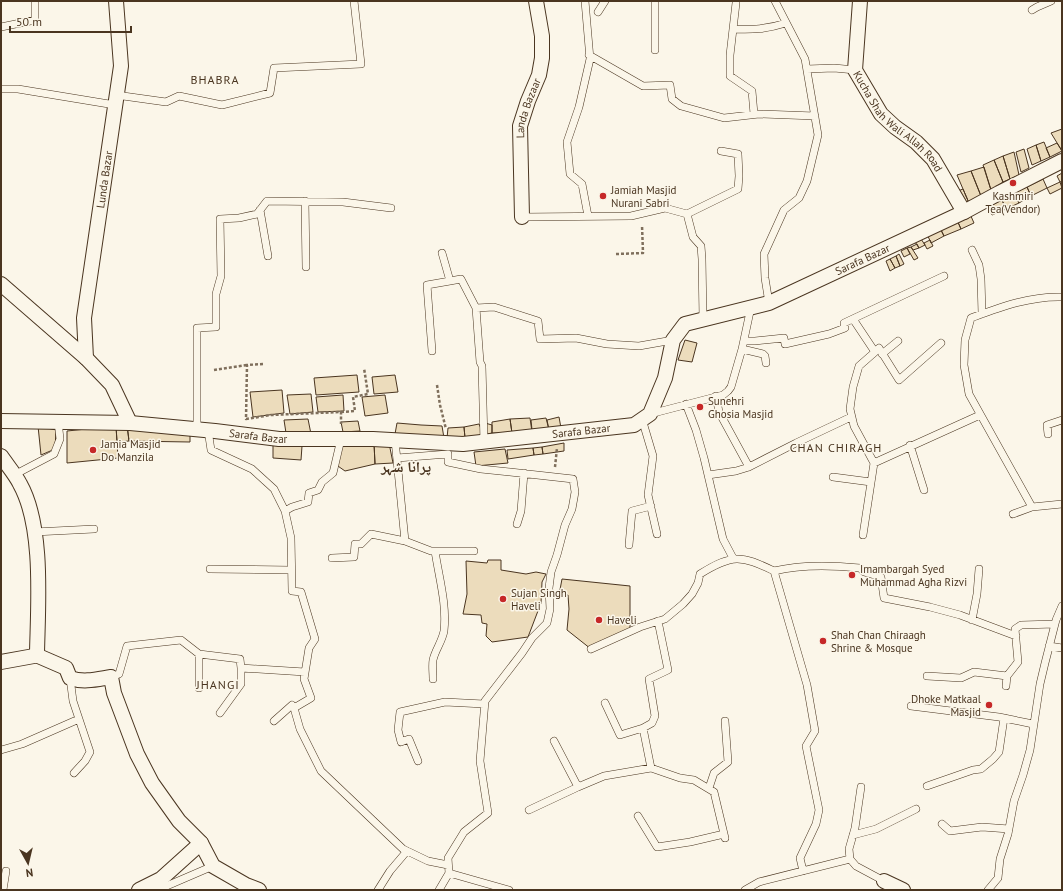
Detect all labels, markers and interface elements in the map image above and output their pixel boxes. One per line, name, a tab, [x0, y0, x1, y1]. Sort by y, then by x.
scale bar	[10, 8, 131, 34]
text: 50 m	[16, 14, 42, 29]
street label: Kucha Shah Wali Allah Road	[850, 68, 946, 174]
district label: BHABRA	[191, 72, 239, 87]
street label: Landa Bazaar	[513, 76, 544, 139]
street label: Lunda Bazar	[93, 150, 115, 209]
marker: Kashmiri Tea(Vendor)	[1008, 178, 1018, 188]
place label: Jamiah Masjid Nurani Sabri	[610, 183, 677, 210]
place label: Kashmiri Tea(Vendor)	[986, 189, 1040, 216]
marker: Jamiah Masjid Nurani Sabri	[598, 191, 608, 201]
street label: Sarafa Bazar	[833, 241, 892, 278]
place label: Sunehri Ghosia Masjid	[708, 394, 773, 421]
marker: Sunehri Ghosia Masjid	[695, 402, 705, 412]
street label: Sarafa Bazar	[551, 421, 611, 441]
street label: Sarafa Bazar	[228, 426, 288, 446]
place label: Jamia Masjid Do Manzila	[100, 437, 161, 464]
district label: CHAN CHIRAGH	[790, 440, 882, 455]
marker: Jamia Masjid Do Manzila	[88, 445, 98, 455]
district label: پرانا شہر	[380, 457, 431, 476]
place label: Imambargah Syed Muhammad Agha Rizvi	[860, 562, 967, 589]
marker: Imambargah Syed Muhammad Agha Rizvi	[847, 570, 857, 580]
place label: Sujan Singh Haveli	[511, 586, 567, 613]
marker: Sujan Singh Haveli	[498, 594, 508, 604]
place label: Haveli	[607, 613, 637, 627]
marker: Haveli	[594, 615, 604, 625]
place label: Shah Chan Chiraagh Shrine & Mosque	[831, 628, 926, 655]
marker: Shah Chan Chiraagh Shrine & Mosque	[818, 636, 828, 646]
district label: JHANGI	[195, 677, 240, 692]
place label: Dhoke Matkaal Masjid	[911, 692, 982, 719]
marker: Dhoke Matkaal Masjid	[984, 700, 994, 710]
north arrow	[8, 843, 48, 883]
text: N	[25, 865, 34, 880]

